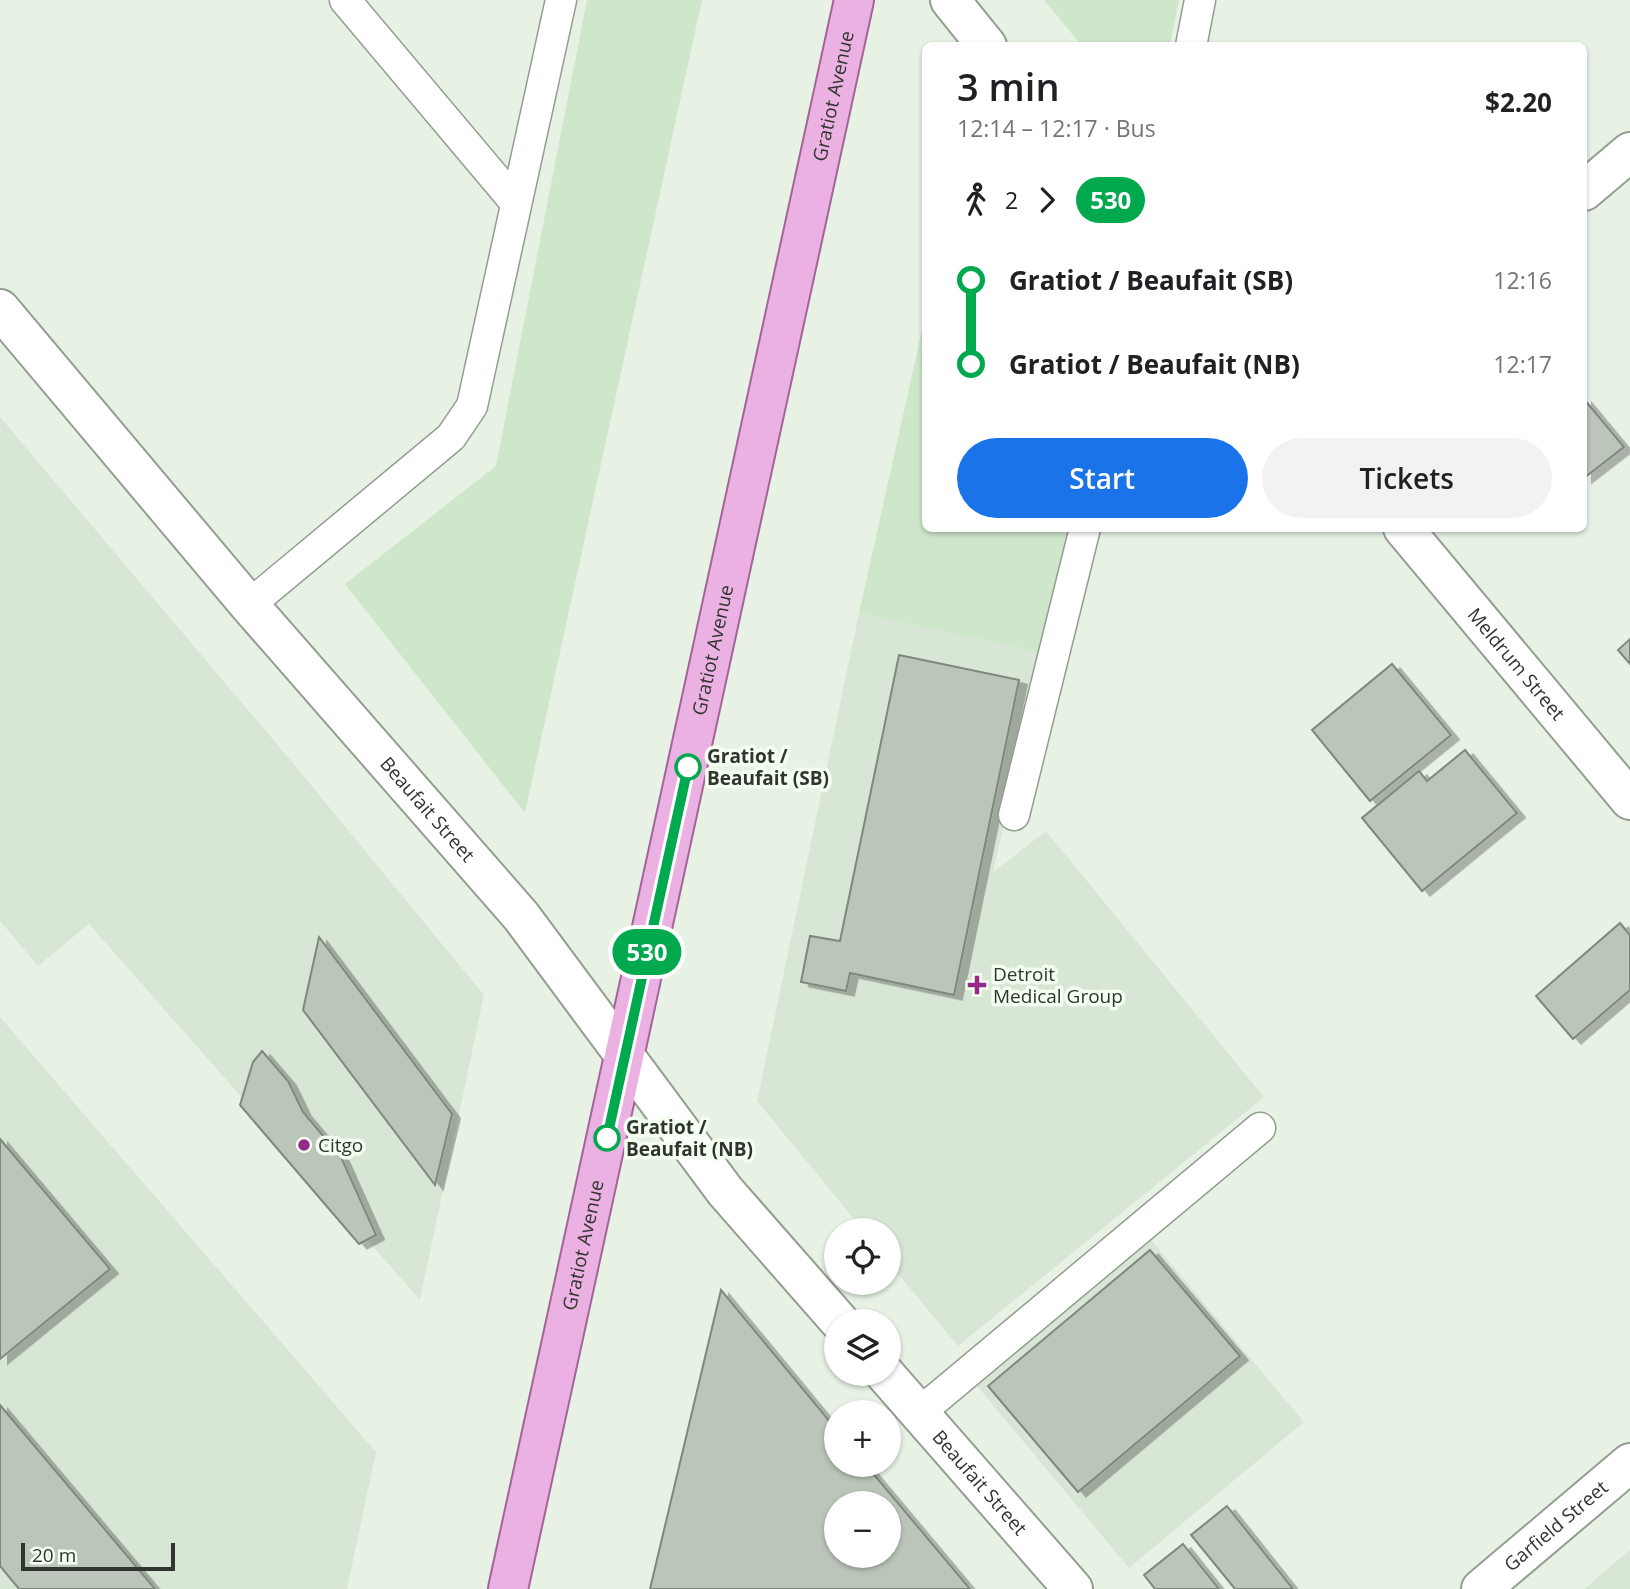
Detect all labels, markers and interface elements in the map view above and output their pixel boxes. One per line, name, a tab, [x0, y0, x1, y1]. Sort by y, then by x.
street label: Gratiot Avenue	[806, 28, 860, 164]
text: 3 min	[957, 60, 1060, 112]
text: $2.20	[1485, 84, 1552, 120]
text: 12:14 – 12:17 · Bus	[957, 112, 1156, 144]
icon: walk	[957, 181, 995, 219]
icon: forward	[1028, 181, 1066, 219]
text: 530	[1090, 183, 1131, 216]
text: 2	[1005, 184, 1018, 216]
text: Gratiot / Beaufait (SB)	[1009, 262, 1293, 298]
text: 12:16	[1493, 264, 1552, 296]
text: Gratiot / Beaufait (NB)	[1009, 346, 1300, 382]
text: 12:17	[1493, 348, 1552, 380]
button: Start	[957, 438, 1248, 518]
button: Tickets	[1262, 438, 1552, 518]
street label: Gratiot Avenue	[686, 582, 739, 718]
street label: Meldrum Street	[1462, 602, 1571, 726]
place label: Gratiot / Beaufait (SB)	[707, 743, 829, 791]
street label: Beaufait Street	[374, 751, 481, 867]
marker: Gratiot / Beaufait (SB)	[675, 754, 701, 780]
line badge: 530	[607, 929, 687, 975]
text: 530	[626, 935, 668, 968]
place label: Detroit Medical Group	[993, 961, 1123, 1009]
marker: Detroit Medical Group	[967, 975, 987, 995]
place label: Gratiot / Beaufait (NB)	[626, 1114, 753, 1162]
marker: Gratiot / Beaufait (NB)	[594, 1125, 620, 1151]
place label: Citgo	[318, 1132, 363, 1158]
marker: Citgo	[296, 1137, 312, 1153]
street label: Gratiot Avenue	[556, 1177, 610, 1313]
map controls	[824, 1218, 901, 1568]
button: locate	[824, 1218, 901, 1295]
button: layers	[824, 1309, 901, 1386]
button: +	[824, 1400, 901, 1477]
street label: Beaufait Street	[927, 1424, 1033, 1541]
street label: Garfield Street	[1498, 1474, 1613, 1577]
button: −	[824, 1491, 901, 1568]
scale bar	[21, 1540, 175, 1572]
text: 20 m	[32, 1542, 76, 1568]

